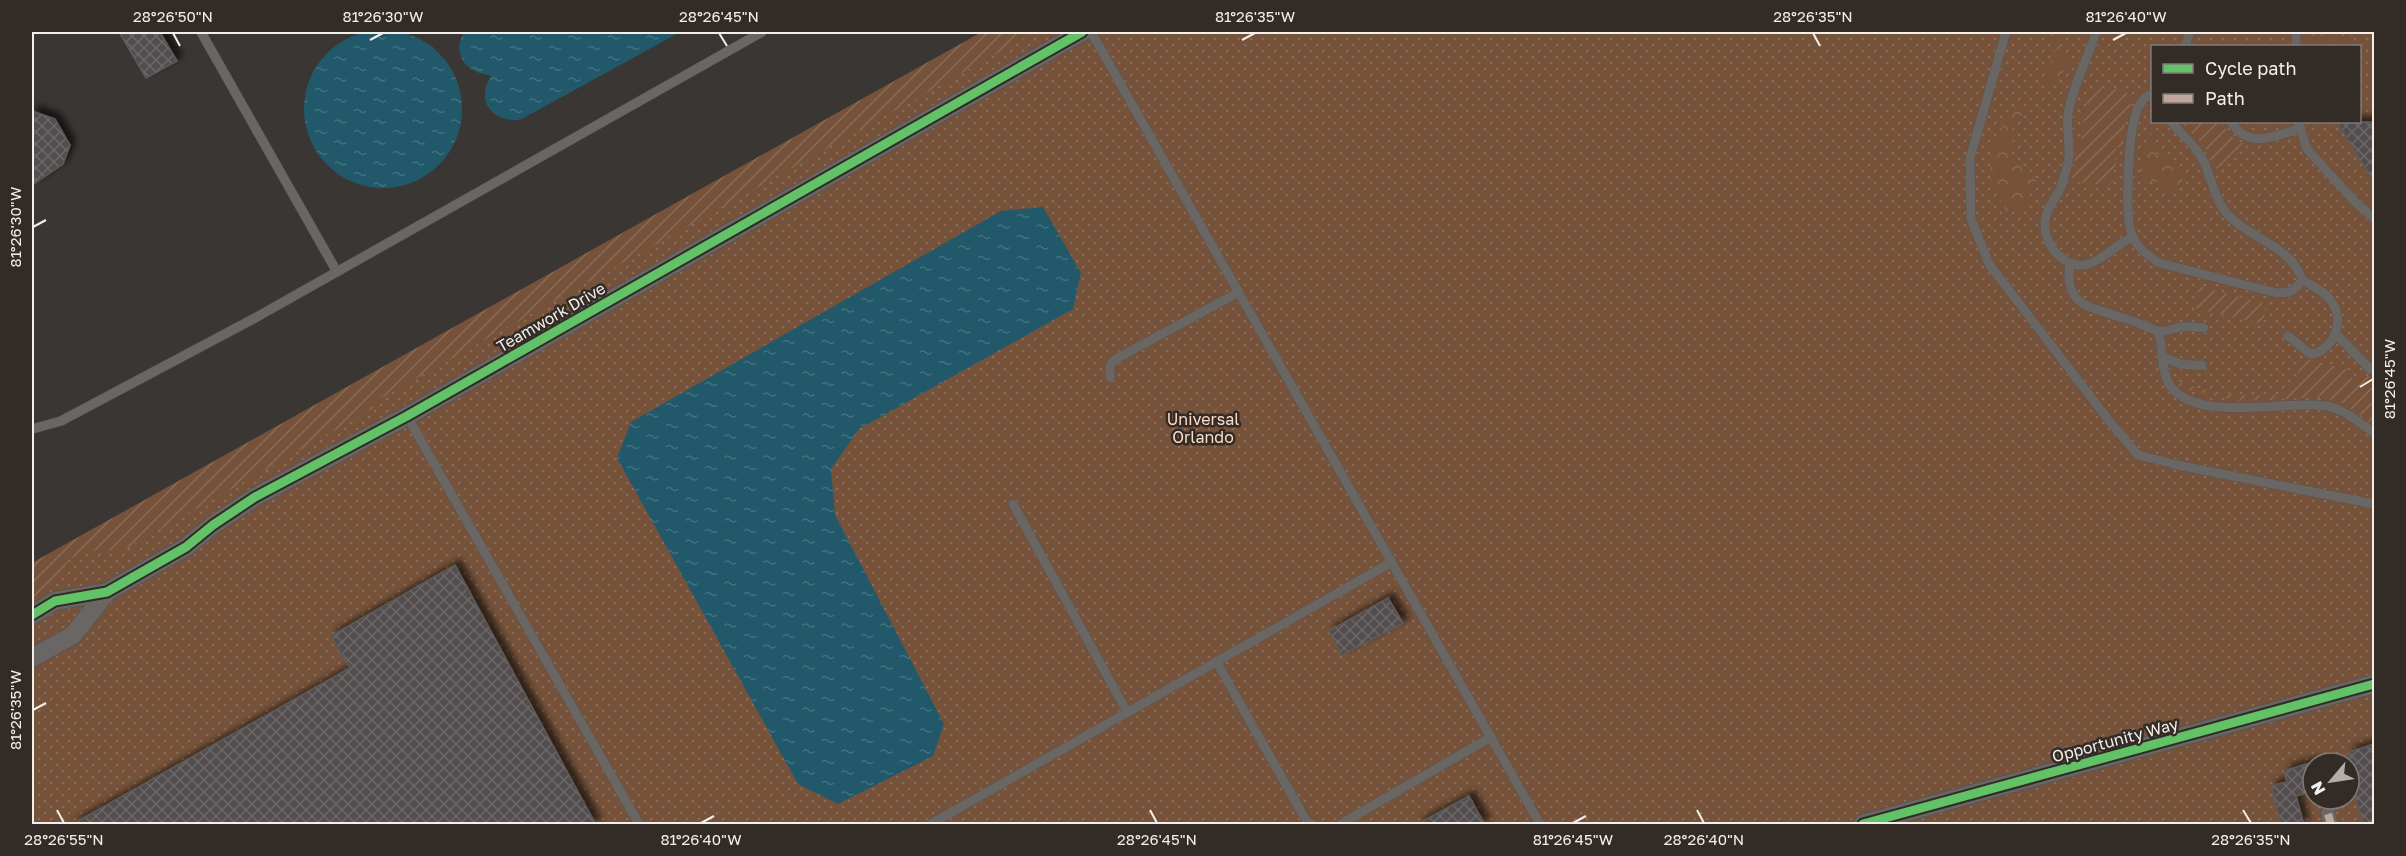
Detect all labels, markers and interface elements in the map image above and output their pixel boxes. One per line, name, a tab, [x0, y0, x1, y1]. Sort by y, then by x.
text: 28°26'50"N	[133, 7, 213, 25]
text: 81°26'30"W	[343, 7, 423, 25]
text: 28°26'45"N	[679, 7, 759, 25]
text: 81°26'35"W	[1215, 7, 1295, 25]
text: 28°26'35"N	[1773, 7, 1853, 25]
text: 81°26'40"W	[2085, 7, 2167, 25]
legend	[2151, 45, 2361, 123]
text: Cycle path	[2205, 57, 2297, 79]
text: Path	[2205, 87, 2245, 109]
text: 81°26'30"W	[6, 187, 24, 267]
street label: Teamwork Drive	[493, 278, 609, 356]
text: 81°26'45"W	[2380, 339, 2398, 419]
park label: Universal Orlando	[1167, 409, 1239, 447]
text: 81°26'35"W	[6, 670, 24, 750]
street label: Opportunity Way	[2050, 714, 2180, 766]
north arrow	[2301, 751, 2361, 811]
text: N	[2306, 778, 2330, 798]
text: 28°26'55"N	[24, 830, 104, 848]
text: 81°26'40"W	[660, 830, 742, 848]
text: 28°26'45"N	[1117, 830, 1197, 848]
text: 81°26'45"W	[1533, 830, 1613, 848]
text: 28°26'40"N	[1664, 830, 1744, 848]
text: 28°26'35"N	[2211, 830, 2291, 848]

